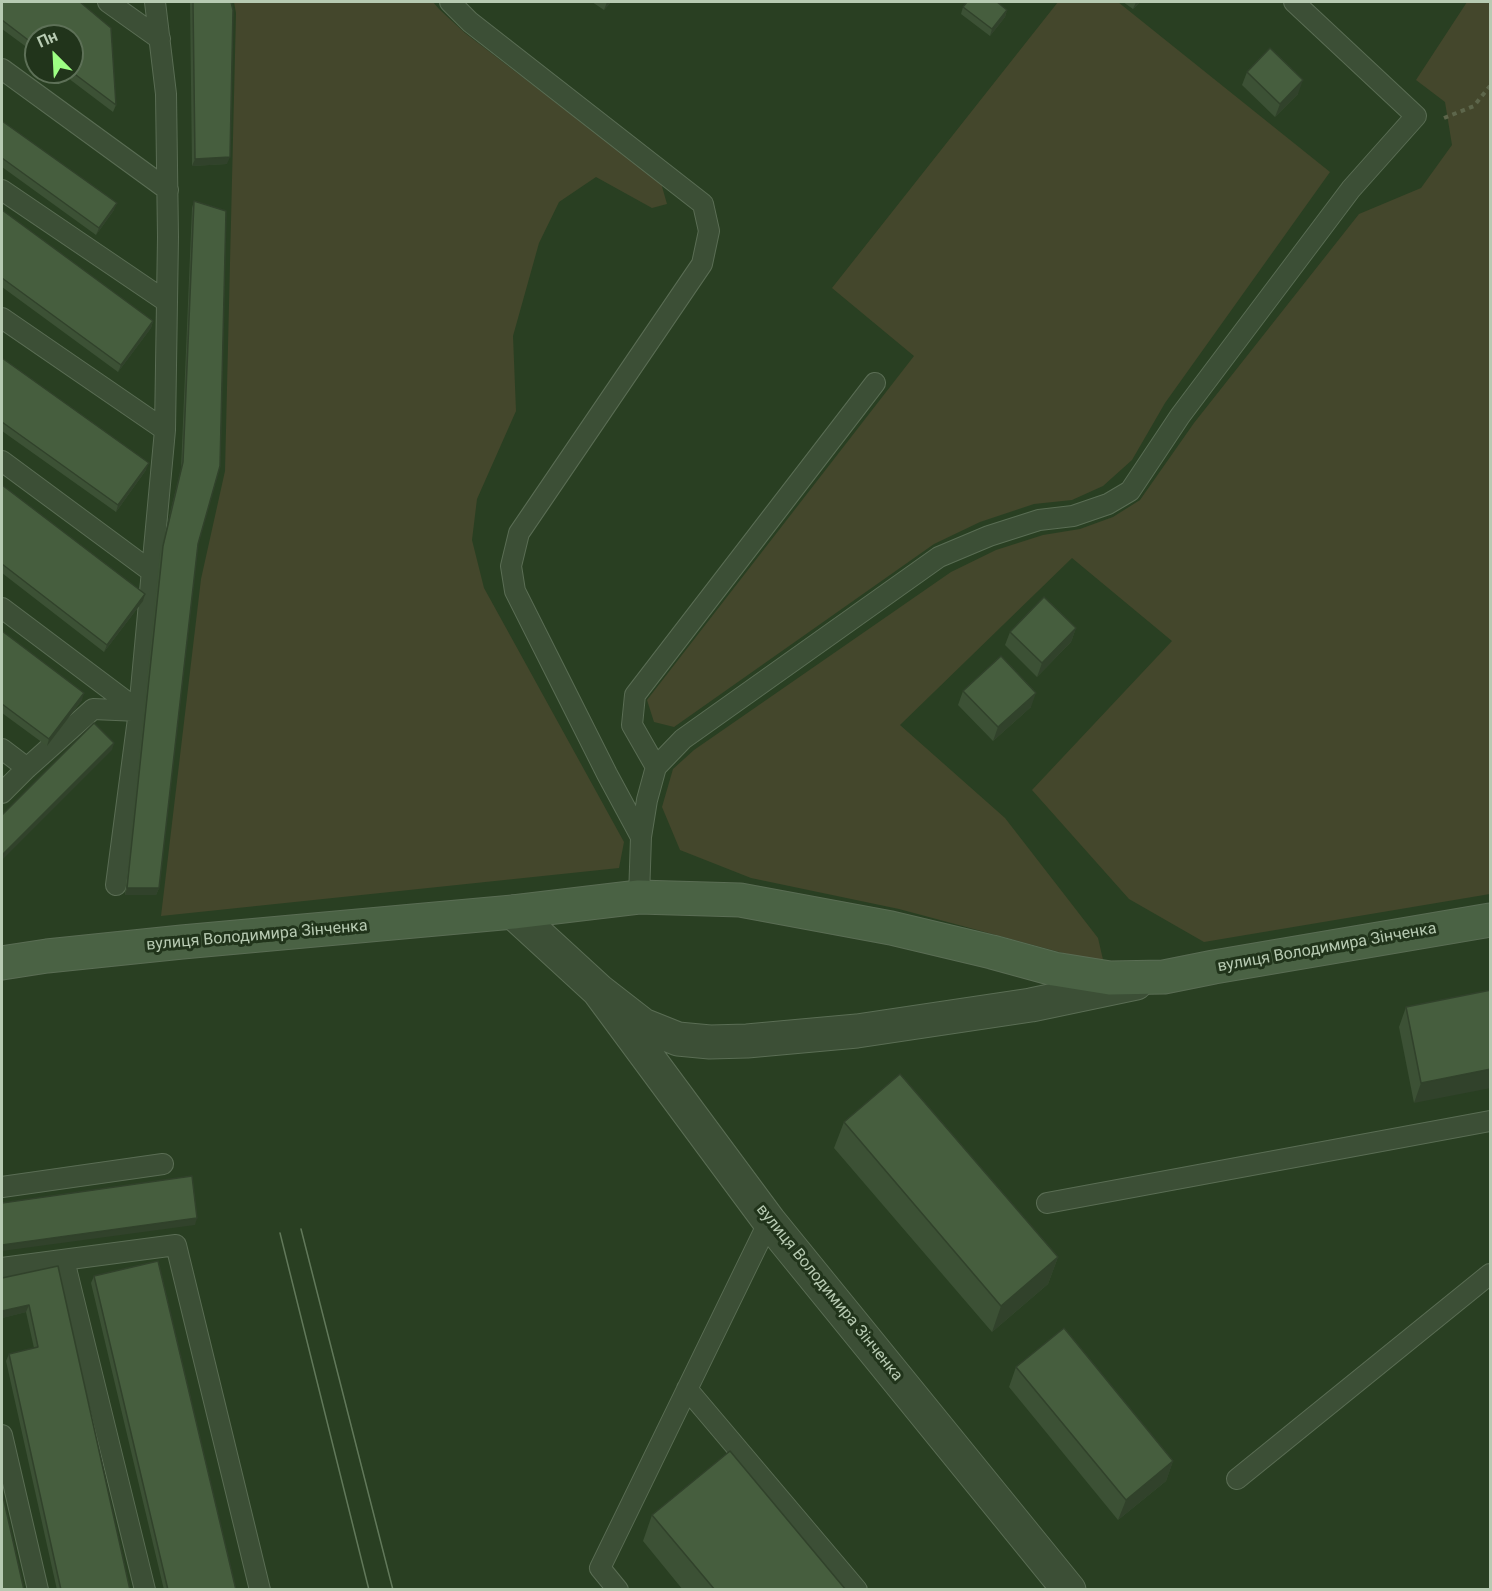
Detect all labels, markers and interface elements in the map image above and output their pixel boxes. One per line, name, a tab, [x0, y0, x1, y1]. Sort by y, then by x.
north arrow	[24, 24, 84, 84]
text: Пн	[34, 26, 60, 52]
street label: вулиця Володимира Зінченка	[146, 917, 368, 955]
street label: вулиця Володимира Зінченка	[1216, 919, 1438, 977]
street label: вулиця Володимира Зінченка	[752, 1201, 906, 1385]

